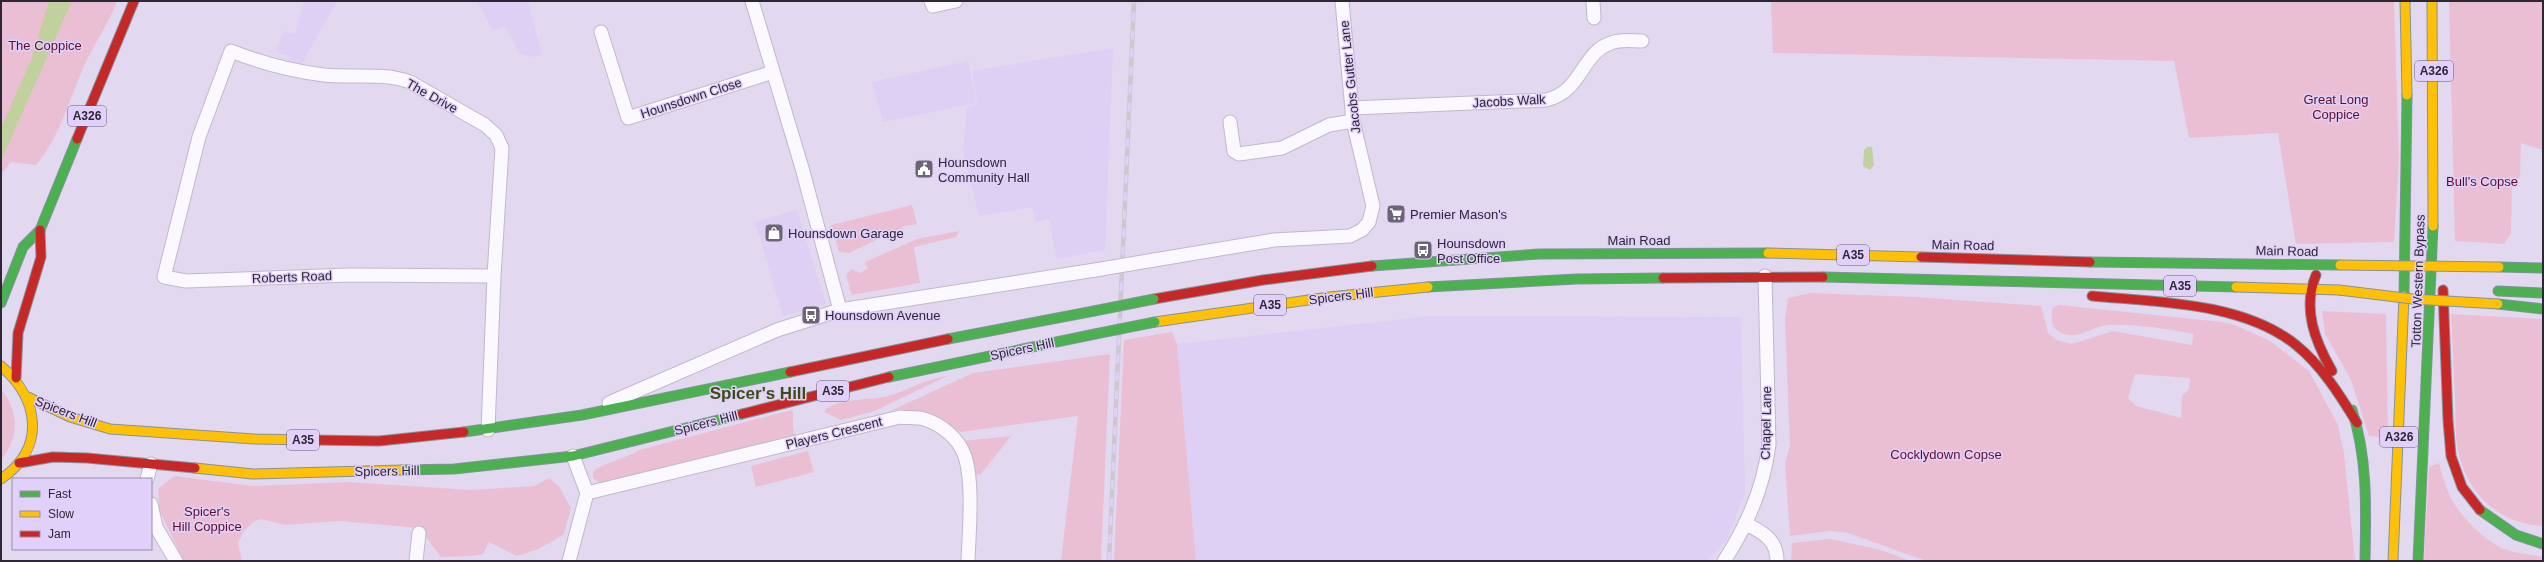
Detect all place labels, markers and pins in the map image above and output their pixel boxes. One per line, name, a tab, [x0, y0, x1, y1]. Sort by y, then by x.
place label: Hounsdown Community Hall	[938, 155, 1030, 185]
public building icon: Hounsdown Community Hall	[913, 158, 935, 180]
supermarket icon: Premier Mason's	[1385, 203, 1407, 225]
place label: Premier Mason's	[1410, 207, 1508, 222]
shop icon: Hounsdown Garage	[763, 222, 785, 244]
place label: Hounsdown Garage	[788, 226, 904, 241]
place label: Hounsdown Post Office	[1437, 236, 1506, 266]
bus stop icon: Hounsdown Post Office	[1412, 239, 1434, 261]
bus stop icon: Hounsdown Avenue	[800, 304, 822, 326]
place label: Hounsdown Avenue	[825, 308, 940, 323]

